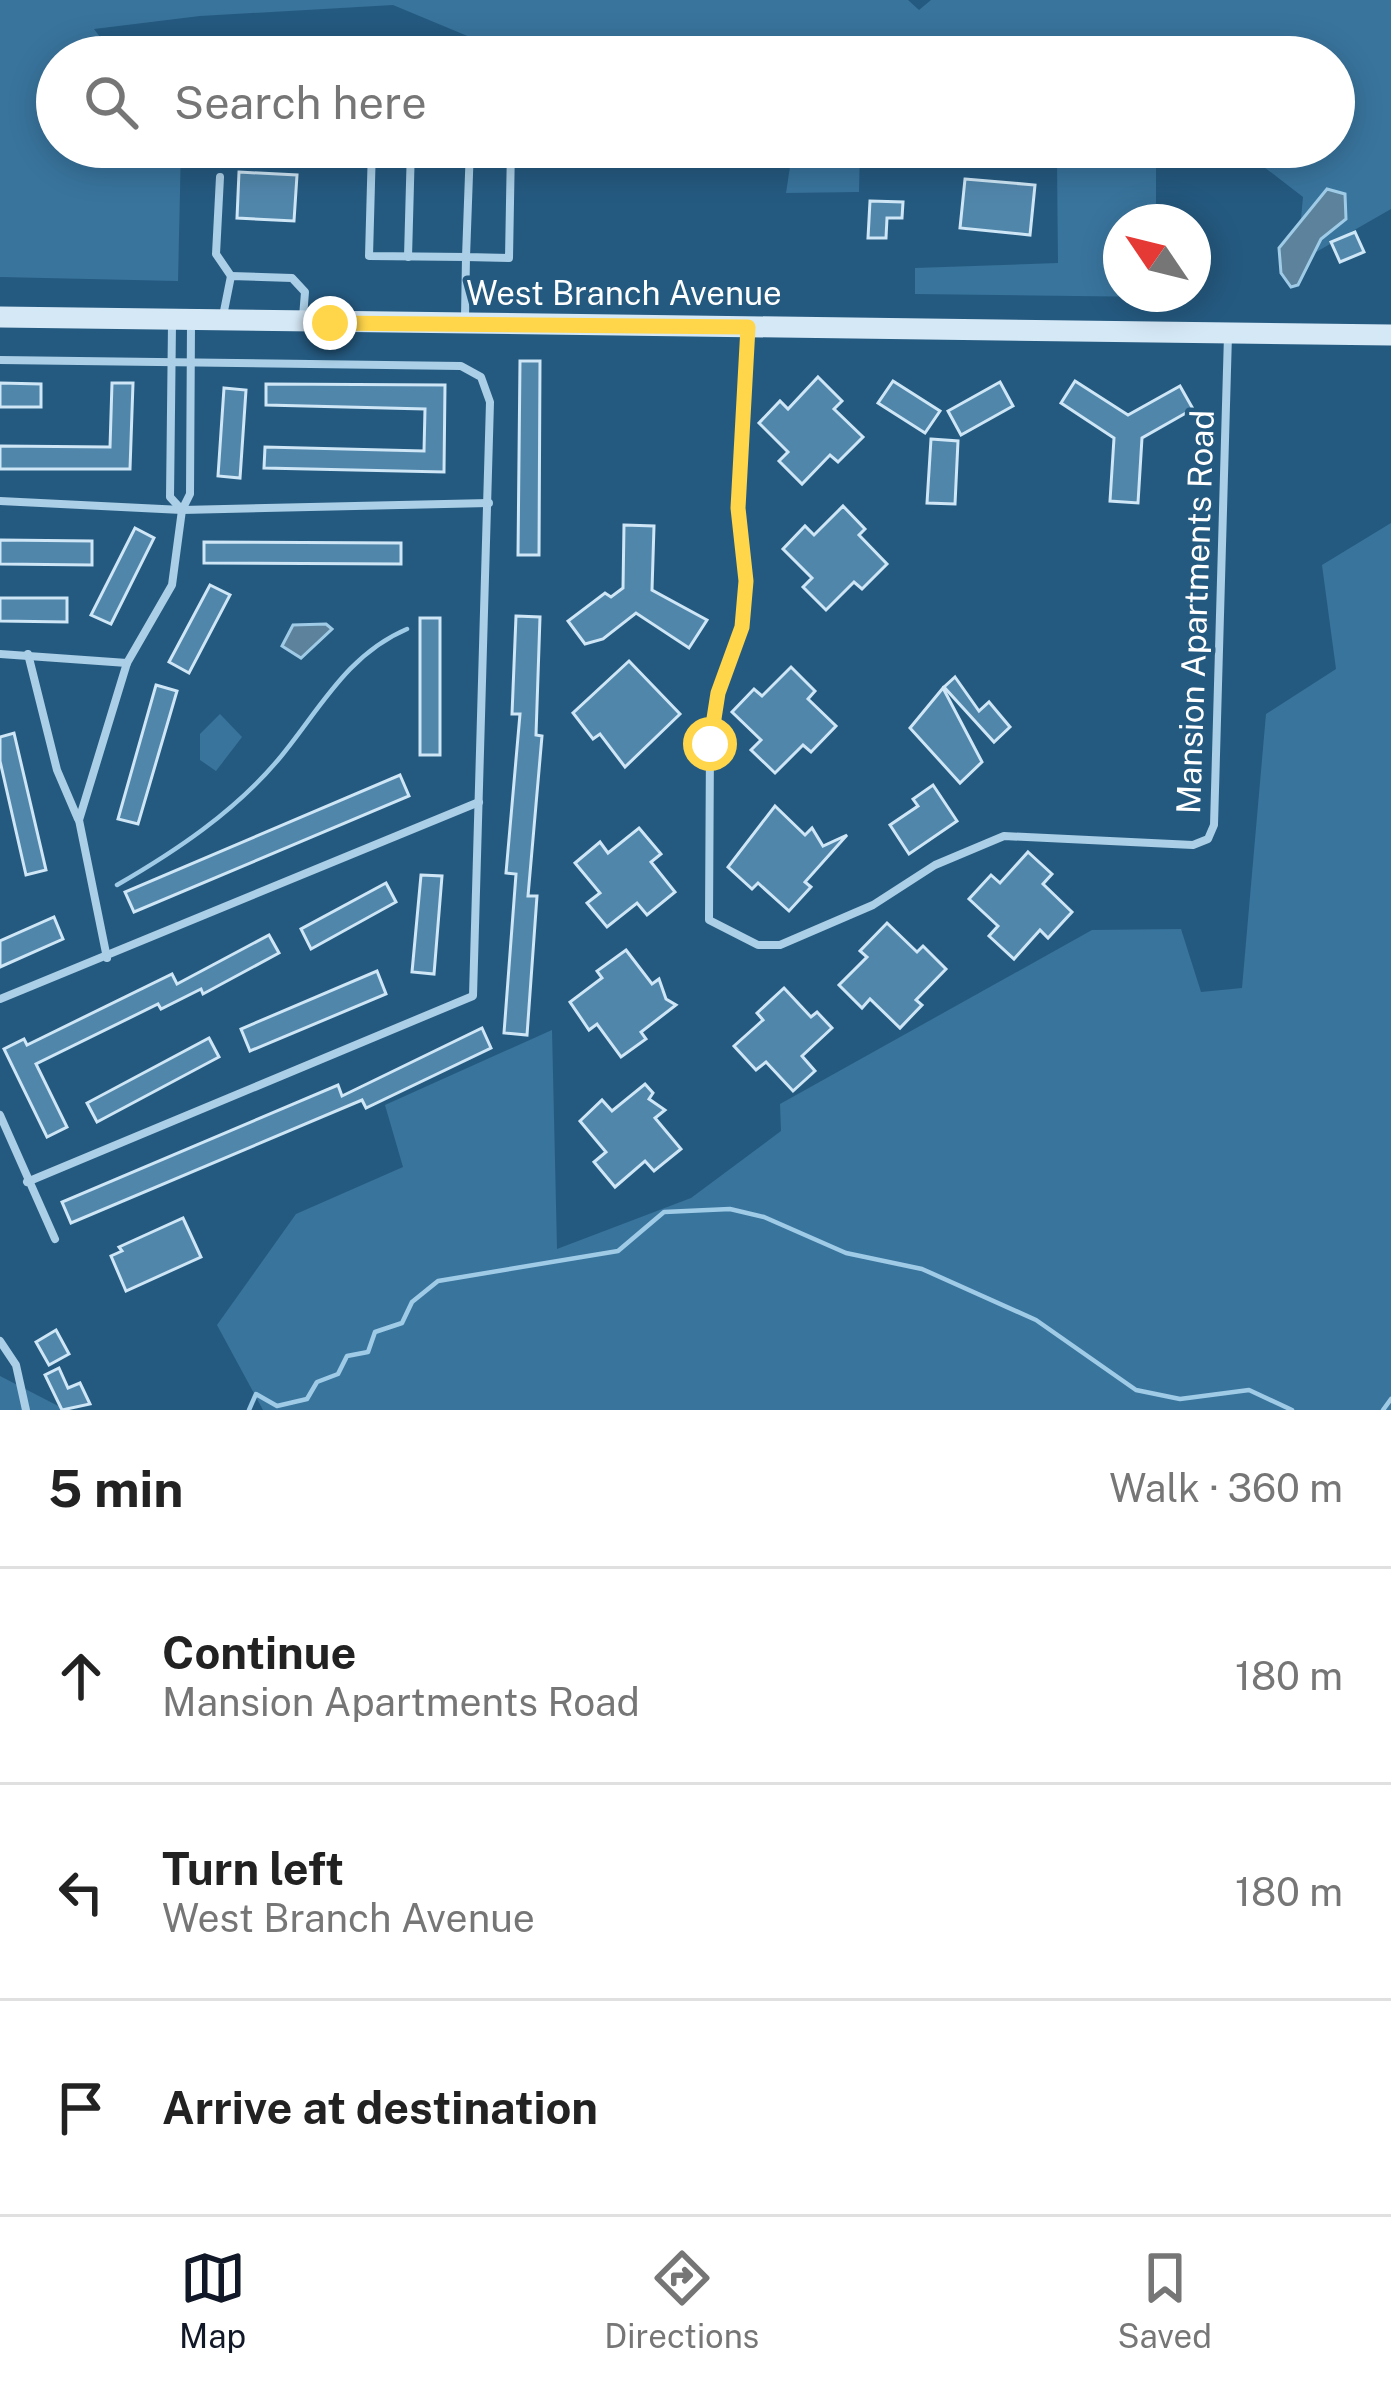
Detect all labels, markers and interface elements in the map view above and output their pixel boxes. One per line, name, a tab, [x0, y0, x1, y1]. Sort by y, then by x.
search box	[36, 36, 1355, 168]
icon: search	[78, 69, 144, 135]
text: Search here	[174, 76, 427, 129]
north arrow	[1103, 204, 1211, 312]
street label: West Branch Avenue	[466, 274, 782, 312]
route end	[303, 296, 357, 350]
street label: Mansion Apartments Road	[1169, 409, 1221, 815]
route start	[683, 717, 737, 771]
text: 5 min	[48, 1459, 184, 1518]
text: Walk · 360 m	[1109, 1465, 1343, 1511]
text: Continue	[162, 1626, 356, 1679]
icon: ahead	[48, 1643, 114, 1709]
text: 180 m	[1235, 1653, 1343, 1699]
text: Mansion Apartments Road	[162, 1679, 640, 1725]
text: Turn left	[162, 1842, 344, 1895]
icon: left	[48, 1859, 114, 1925]
text: 180 m	[1235, 1869, 1343, 1915]
text: West Branch Avenue	[162, 1895, 535, 1941]
icon: arrive	[48, 2075, 114, 2141]
text: Arrive at destination	[162, 2081, 598, 2134]
tab: Map	[179, 2245, 246, 2355]
tab: Directions	[604, 2245, 759, 2355]
tab: Saved	[1118, 2245, 1212, 2355]

